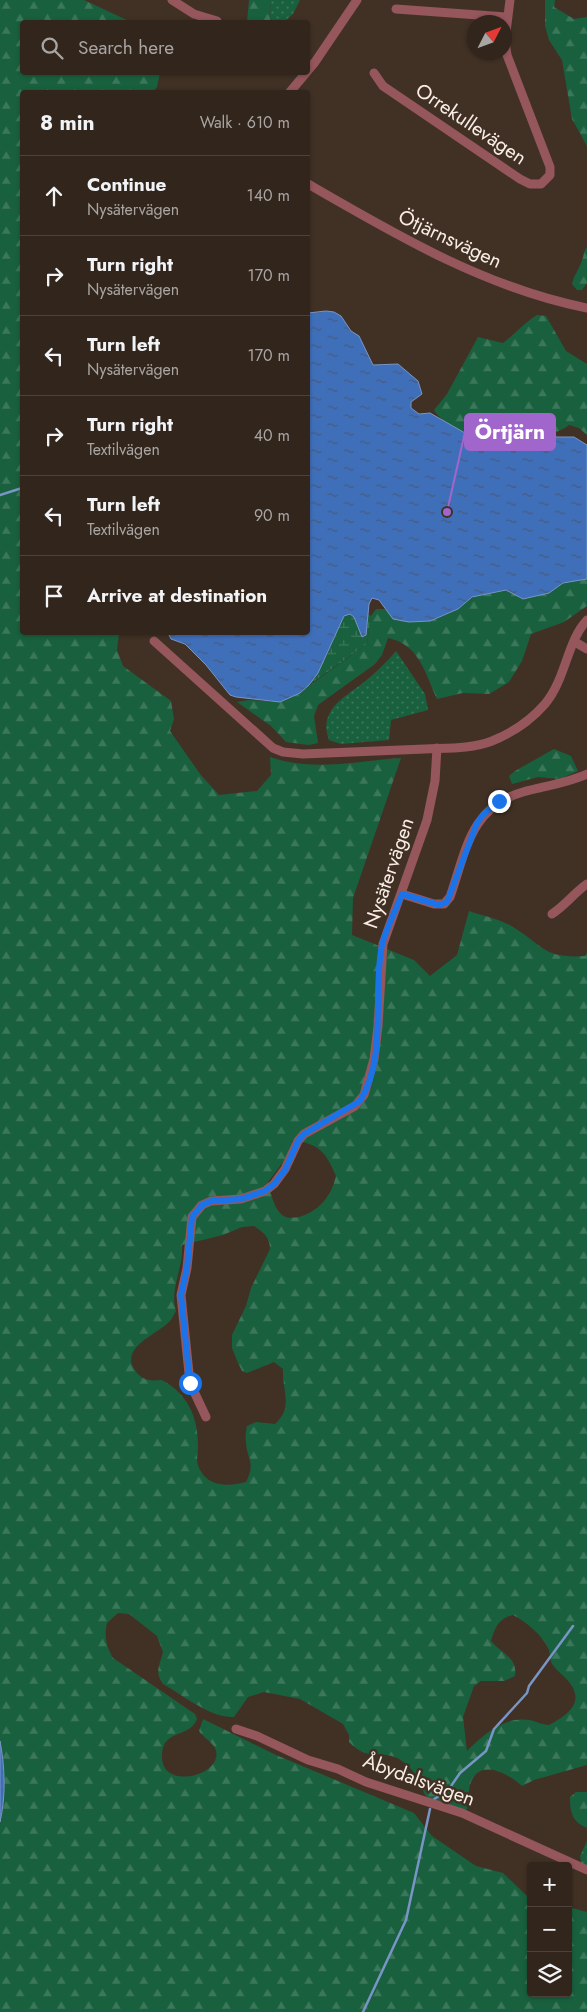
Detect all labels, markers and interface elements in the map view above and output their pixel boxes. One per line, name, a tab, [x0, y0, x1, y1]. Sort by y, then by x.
north arrow	[467, 15, 512, 60]
search box	[20, 20, 310, 75]
icon: search	[38, 34, 66, 62]
text: Search here	[78, 34, 174, 61]
street label: Orrekullevägen	[410, 76, 532, 172]
text: 8 min	[40, 108, 95, 138]
text: Walk · 610 m	[200, 111, 290, 134]
text: Continue	[87, 171, 166, 198]
icon: ahead	[40, 182, 68, 210]
text: 140 m	[247, 184, 290, 207]
text: Nysätervägen	[87, 198, 179, 221]
street label: Ötjärnsvägen	[393, 202, 507, 276]
text: Turn right	[87, 251, 173, 278]
icon: right	[40, 262, 68, 290]
text: 170 m	[248, 264, 290, 287]
text: Nysätervägen	[87, 278, 179, 301]
text: Turn left	[87, 331, 160, 358]
icon: left	[40, 342, 68, 370]
text: 170 m	[248, 344, 290, 367]
text: Nysätervägen	[87, 358, 179, 381]
text: Turn right	[87, 411, 173, 438]
callout: Örtjärn	[465, 414, 555, 450]
text: Örtjärn	[475, 417, 545, 447]
icon: right	[40, 422, 68, 450]
text: 40 m	[254, 424, 290, 447]
text: Textilvägen	[87, 438, 160, 461]
text: Turn left	[87, 491, 160, 518]
icon: left	[40, 502, 68, 530]
text: 90 m	[254, 504, 290, 527]
text: Textilvägen	[87, 518, 160, 541]
icon: arrive	[40, 582, 68, 610]
text: Arrive at destination	[87, 582, 267, 609]
route end	[488, 790, 511, 813]
street label: Nysätervägen	[357, 814, 421, 932]
route start	[179, 1372, 202, 1395]
street label: Åbydalsvägen	[359, 1746, 479, 1814]
map controls	[527, 1862, 572, 1997]
button: +	[527, 1862, 572, 1907]
button: −	[527, 1907, 572, 1952]
button: layers	[527, 1952, 572, 1997]

